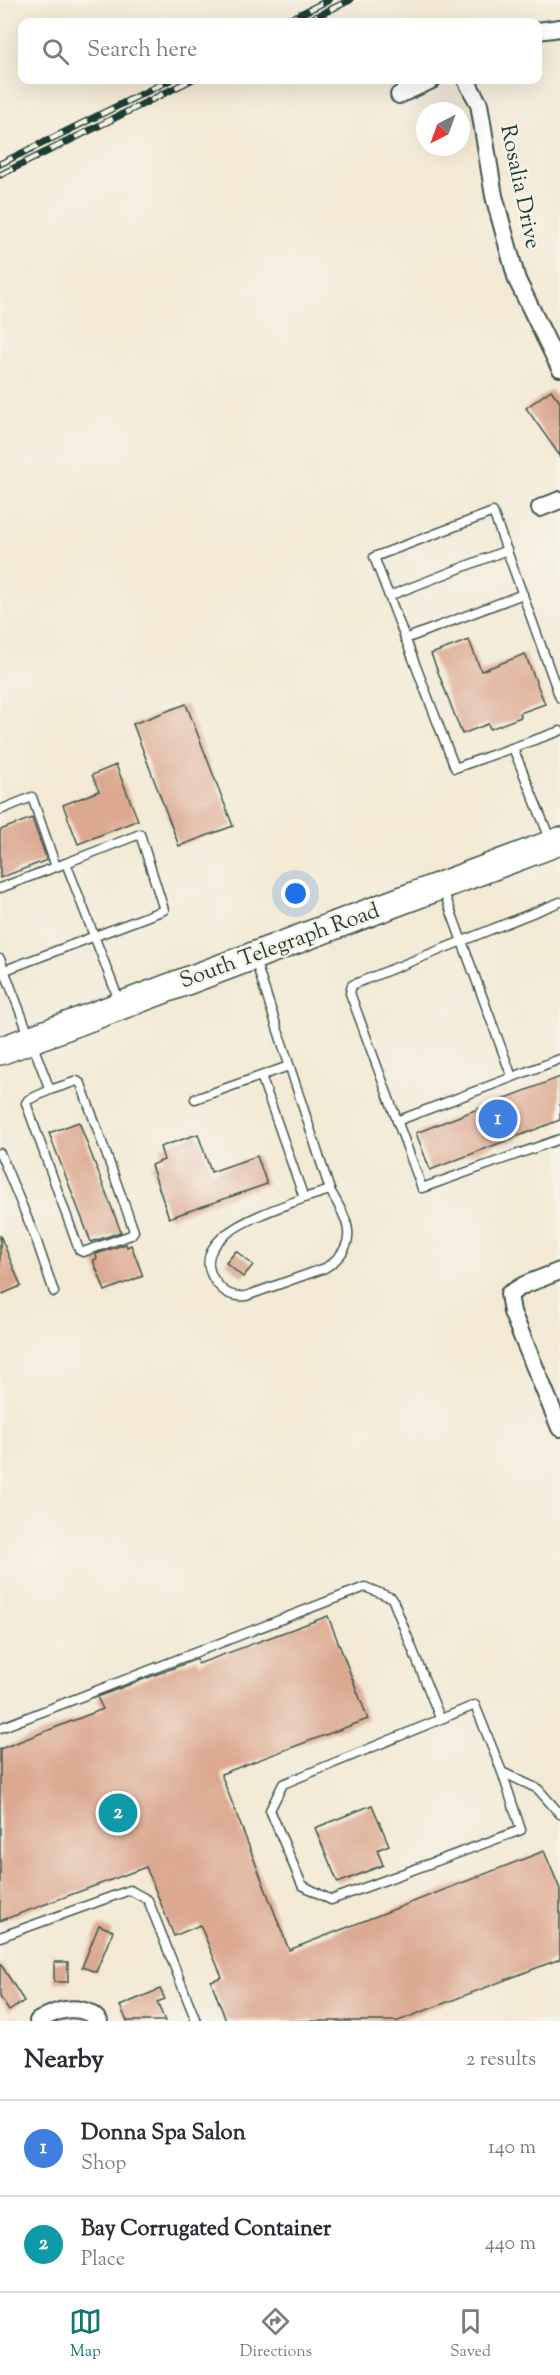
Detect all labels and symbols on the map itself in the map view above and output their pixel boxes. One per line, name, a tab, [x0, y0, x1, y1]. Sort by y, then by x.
north arrow	[416, 102, 470, 156]
street label: Rosalia Drive	[490, 122, 548, 252]
your location	[281, 879, 310, 908]
street label: South Telegraph Road	[175, 896, 385, 998]
pin: 1	[478, 1096, 518, 1142]
pin: 2	[98, 1790, 138, 1836]

